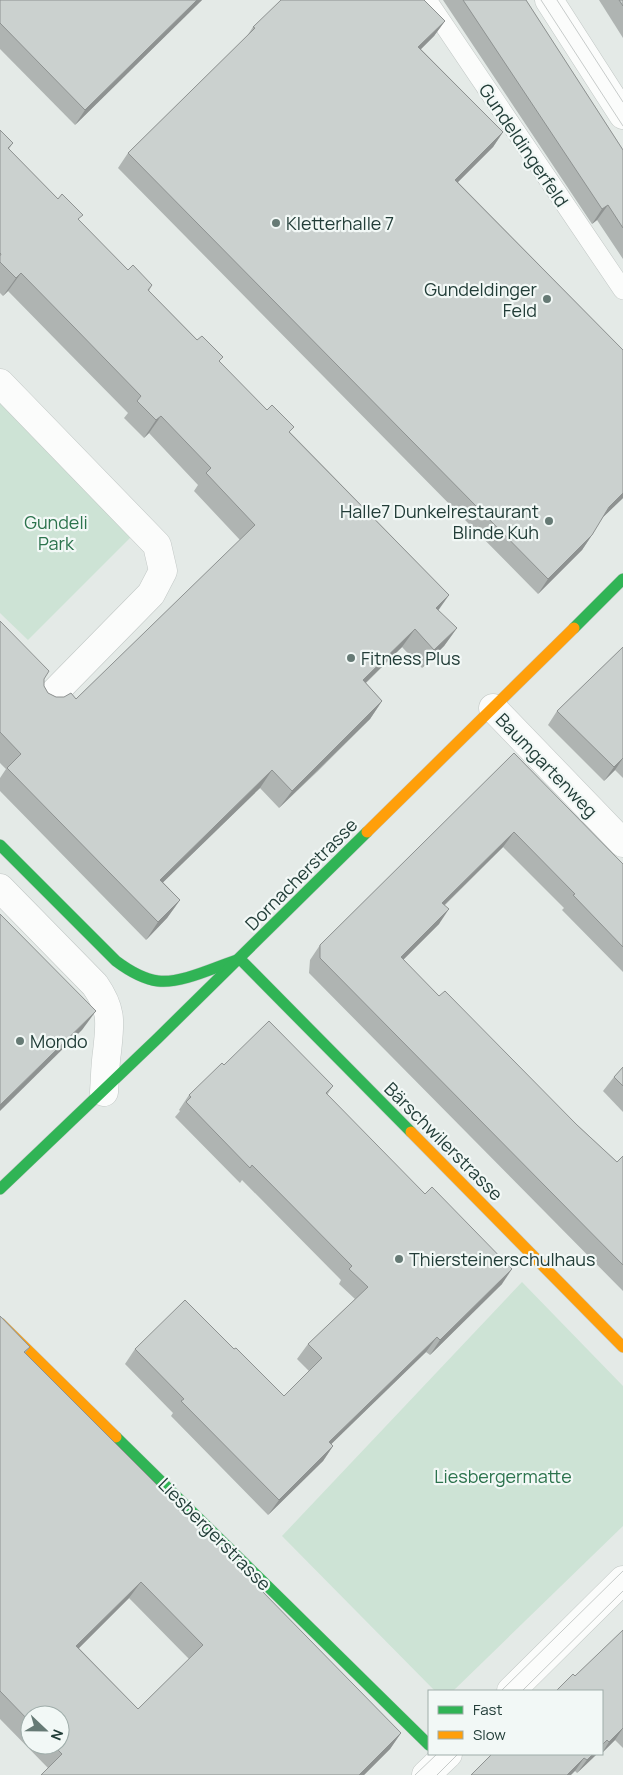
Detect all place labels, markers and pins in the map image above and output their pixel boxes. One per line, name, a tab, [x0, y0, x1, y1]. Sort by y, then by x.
place label: Kletterhalle 7	[286, 211, 394, 235]
marker: Kletterhalle 7	[270, 217, 282, 229]
place label: Gundeldinger Feld	[424, 277, 538, 322]
marker: Gundeldinger Feld	[541, 293, 553, 305]
place label: Halle7 Dunkelrestaurant Blinde Kuh	[340, 499, 539, 544]
marker: Halle7 Dunkelrestaurant Blinde Kuh	[543, 515, 555, 527]
place label: Fitness Plus	[361, 646, 460, 670]
marker: Fitness Plus	[345, 652, 357, 664]
place label: Mondo	[30, 1029, 88, 1053]
marker: Mondo	[14, 1035, 26, 1047]
place label: Thiersteinerschulhaus	[409, 1247, 595, 1271]
marker: Thiersteinerschulhaus	[393, 1253, 405, 1265]

